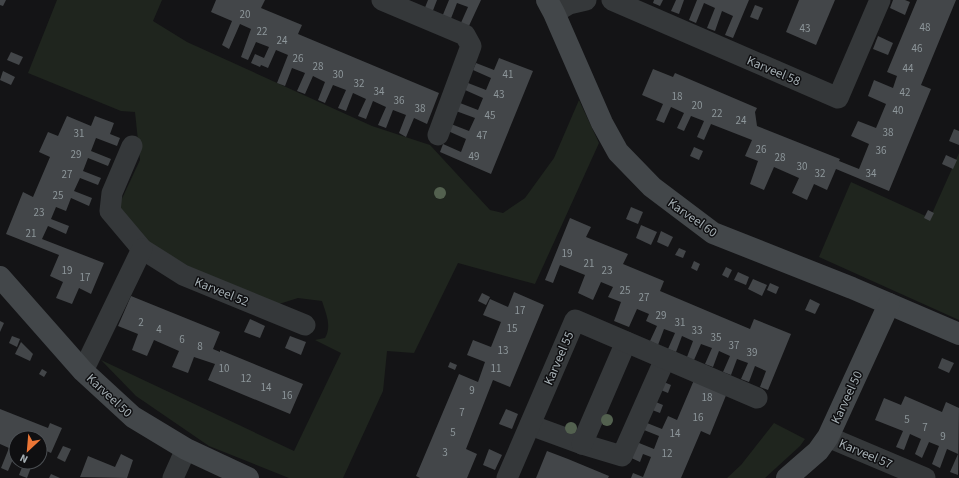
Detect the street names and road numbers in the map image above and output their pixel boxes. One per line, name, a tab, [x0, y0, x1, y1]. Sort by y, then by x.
street label: Karveel 58	[744, 52, 803, 90]
street label: Karveel 60	[664, 194, 721, 241]
street label: Karveel 52	[192, 273, 251, 311]
street label: Karveel 55	[540, 329, 578, 388]
street label: Karveel 50	[827, 368, 867, 427]
street label: Karveel 50	[82, 370, 136, 422]
street label: Karveel 57	[836, 435, 895, 473]

